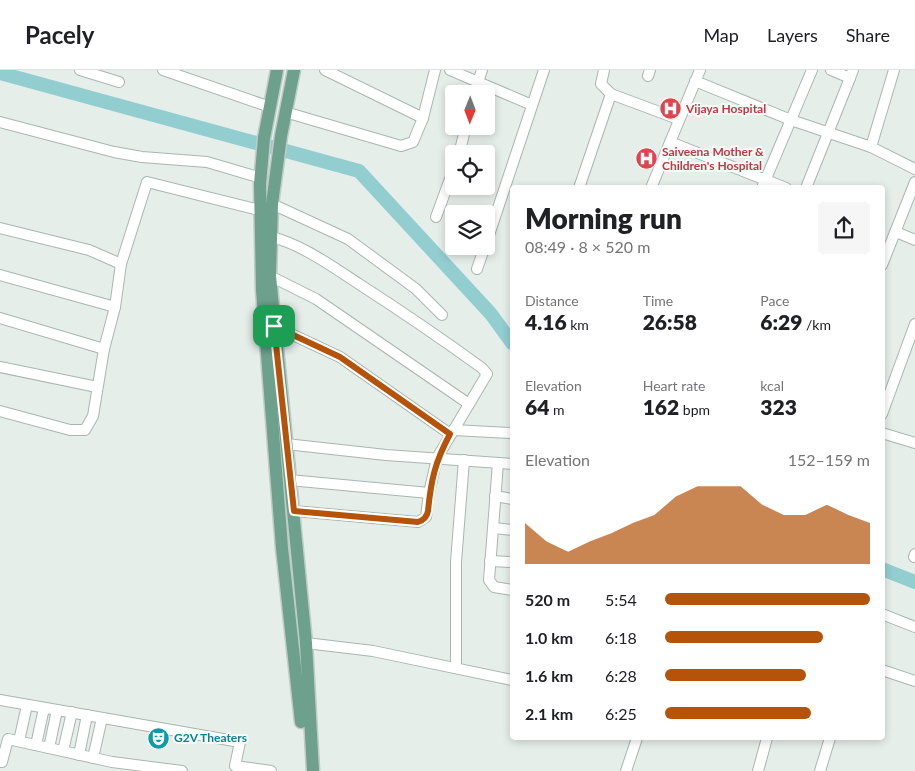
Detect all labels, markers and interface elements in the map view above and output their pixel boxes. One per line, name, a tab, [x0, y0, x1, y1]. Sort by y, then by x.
text: Pacely	[25, 20, 94, 49]
text: Map	[703, 24, 739, 46]
text: Layers	[767, 24, 818, 46]
text: Share	[846, 24, 890, 46]
north arrow	[445, 85, 495, 135]
map controls	[445, 85, 495, 255]
hospital icon: Vijaya Hospital	[658, 97, 682, 121]
place label: Vijaya Hospital	[685, 101, 766, 116]
place label: Saiveena Mother & Children's Hospital	[662, 144, 764, 173]
button: locate	[445, 145, 495, 195]
hospital icon: Saiveena Mother & Children's Hospital	[634, 147, 658, 171]
text: Morning run	[525, 201, 682, 235]
button: share	[818, 202, 870, 254]
button: layers	[445, 205, 495, 255]
text: 08:49 · 8 × 520 m	[525, 237, 650, 256]
text: Distance	[525, 292, 579, 309]
text: Time	[643, 292, 673, 309]
text: Pace	[760, 292, 789, 309]
pin	[253, 305, 295, 347]
text: 4.16	[525, 309, 567, 334]
text: 26:58	[643, 309, 697, 334]
text: 6:29	[760, 309, 802, 334]
icon: arrive	[260, 312, 288, 340]
text: km	[567, 316, 589, 333]
text: /km	[802, 316, 831, 333]
text: Elevation	[525, 377, 582, 394]
text: Heart rate	[643, 377, 705, 394]
text: kcal	[760, 377, 784, 394]
text: 64	[525, 394, 549, 419]
text: 162	[643, 394, 679, 419]
text: 323	[760, 394, 797, 419]
text: m	[549, 401, 564, 418]
text: bpm	[679, 401, 710, 418]
text: Elevation	[525, 450, 590, 469]
text: 152–159 m	[788, 450, 870, 469]
text: 520 m	[525, 590, 570, 609]
text: 5:54	[605, 590, 637, 609]
text: 1.0 km	[525, 628, 573, 647]
text: 6:18	[605, 628, 637, 647]
text: 1.6 km	[525, 666, 573, 685]
text: 6:28	[605, 666, 637, 685]
text: 2.1 km	[525, 704, 573, 723]
text: 6:25	[605, 704, 637, 723]
theatre icon: G2V Theaters	[146, 726, 170, 750]
place label: G2V Theaters	[174, 730, 247, 745]

